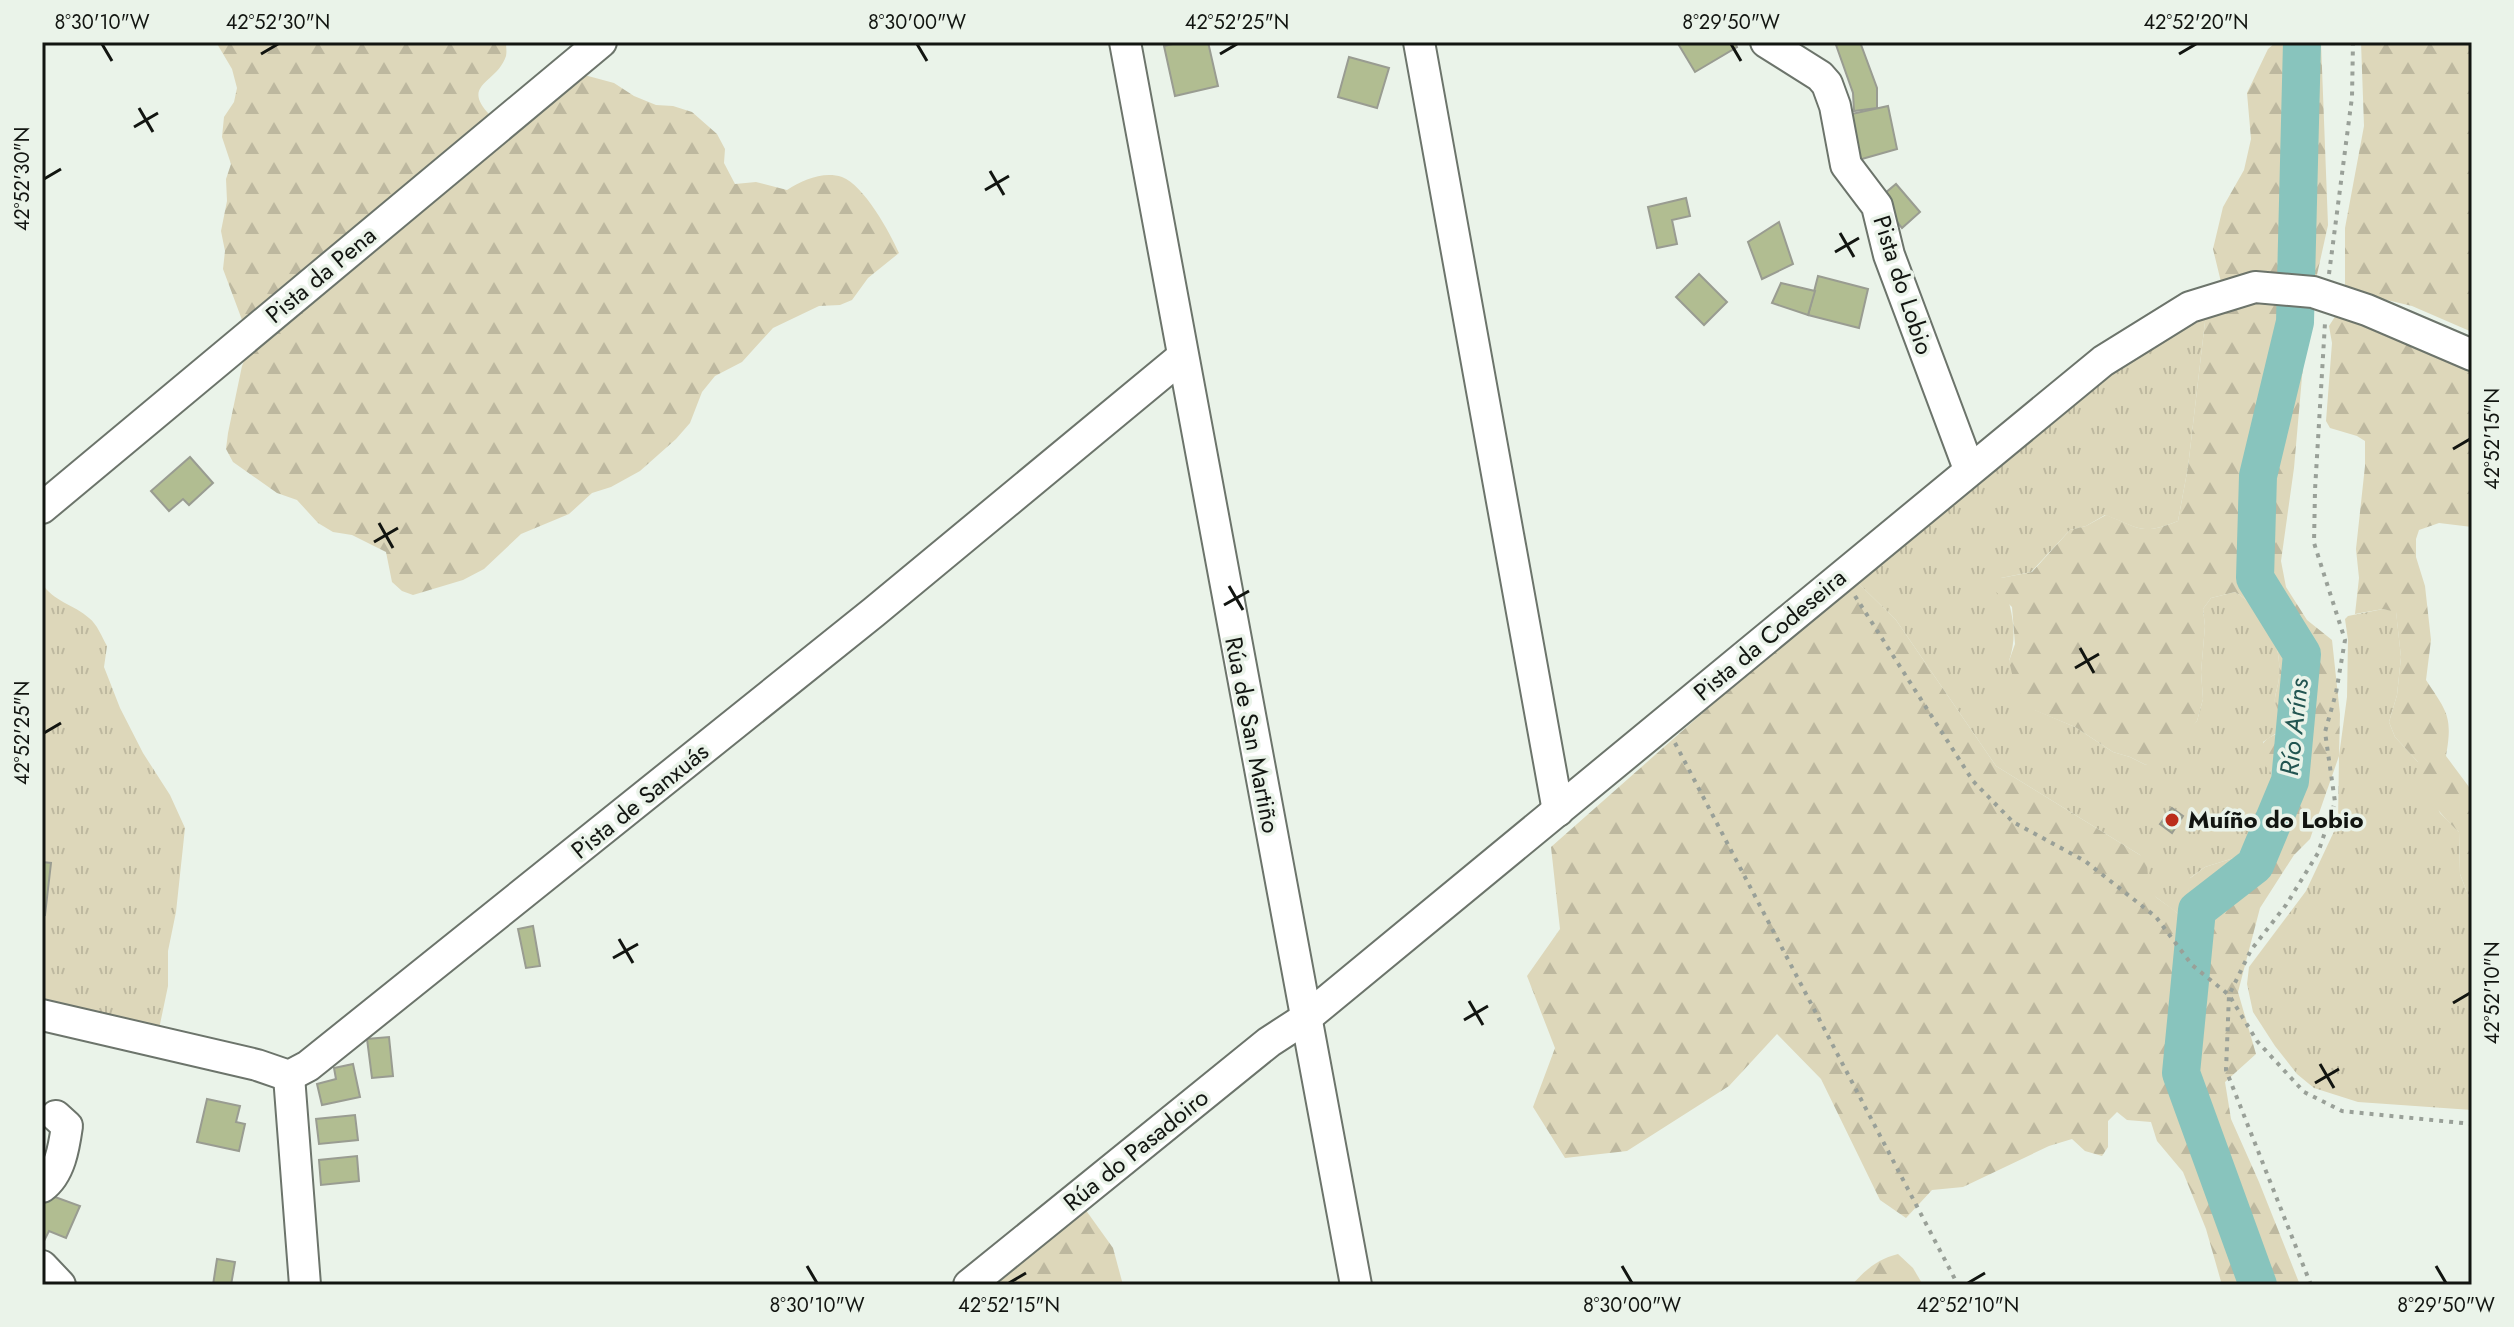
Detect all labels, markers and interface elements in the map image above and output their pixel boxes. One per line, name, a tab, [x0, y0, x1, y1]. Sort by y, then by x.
text: 8°30'10"W	[54, 8, 150, 37]
text: 42°52'30"N	[226, 8, 330, 37]
text: 8°30'00"W	[868, 8, 966, 37]
text: 42°52'25"N	[1185, 8, 1289, 37]
text: 8°29'50"W	[1682, 8, 1780, 37]
text: 42°52'20"N	[2143, 8, 2249, 37]
text: 42°52'30"N	[8, 127, 37, 231]
street label: Pista do Lobio	[1865, 211, 1942, 359]
street label: Pista da Pena	[258, 218, 384, 331]
text: 42°52'15"N	[2478, 388, 2507, 490]
street label: Pista da Codeseira	[1686, 560, 1854, 709]
street label: Rúa de San Martiño	[1216, 634, 1289, 836]
water label: Río Aríns	[2270, 676, 2318, 777]
text: 42°52'25"N	[8, 681, 37, 785]
street label: Pista de Sanxuás	[563, 734, 716, 867]
place label: Muíño do Lobio	[2188, 802, 2364, 837]
marker: Muíño do Lobio	[2163, 811, 2181, 829]
text: 42°52'10"N	[2478, 942, 2507, 1044]
street label: Rúa do Pasadoiro	[1056, 1080, 1216, 1219]
text: 8°30'10"W	[769, 1291, 865, 1320]
text: 42°52'15"N	[958, 1291, 1060, 1320]
text: 8°30'00"W	[1583, 1291, 1681, 1320]
text: 42°52'10"N	[1917, 1291, 2019, 1320]
text: 8°29'50"W	[2397, 1291, 2495, 1320]

